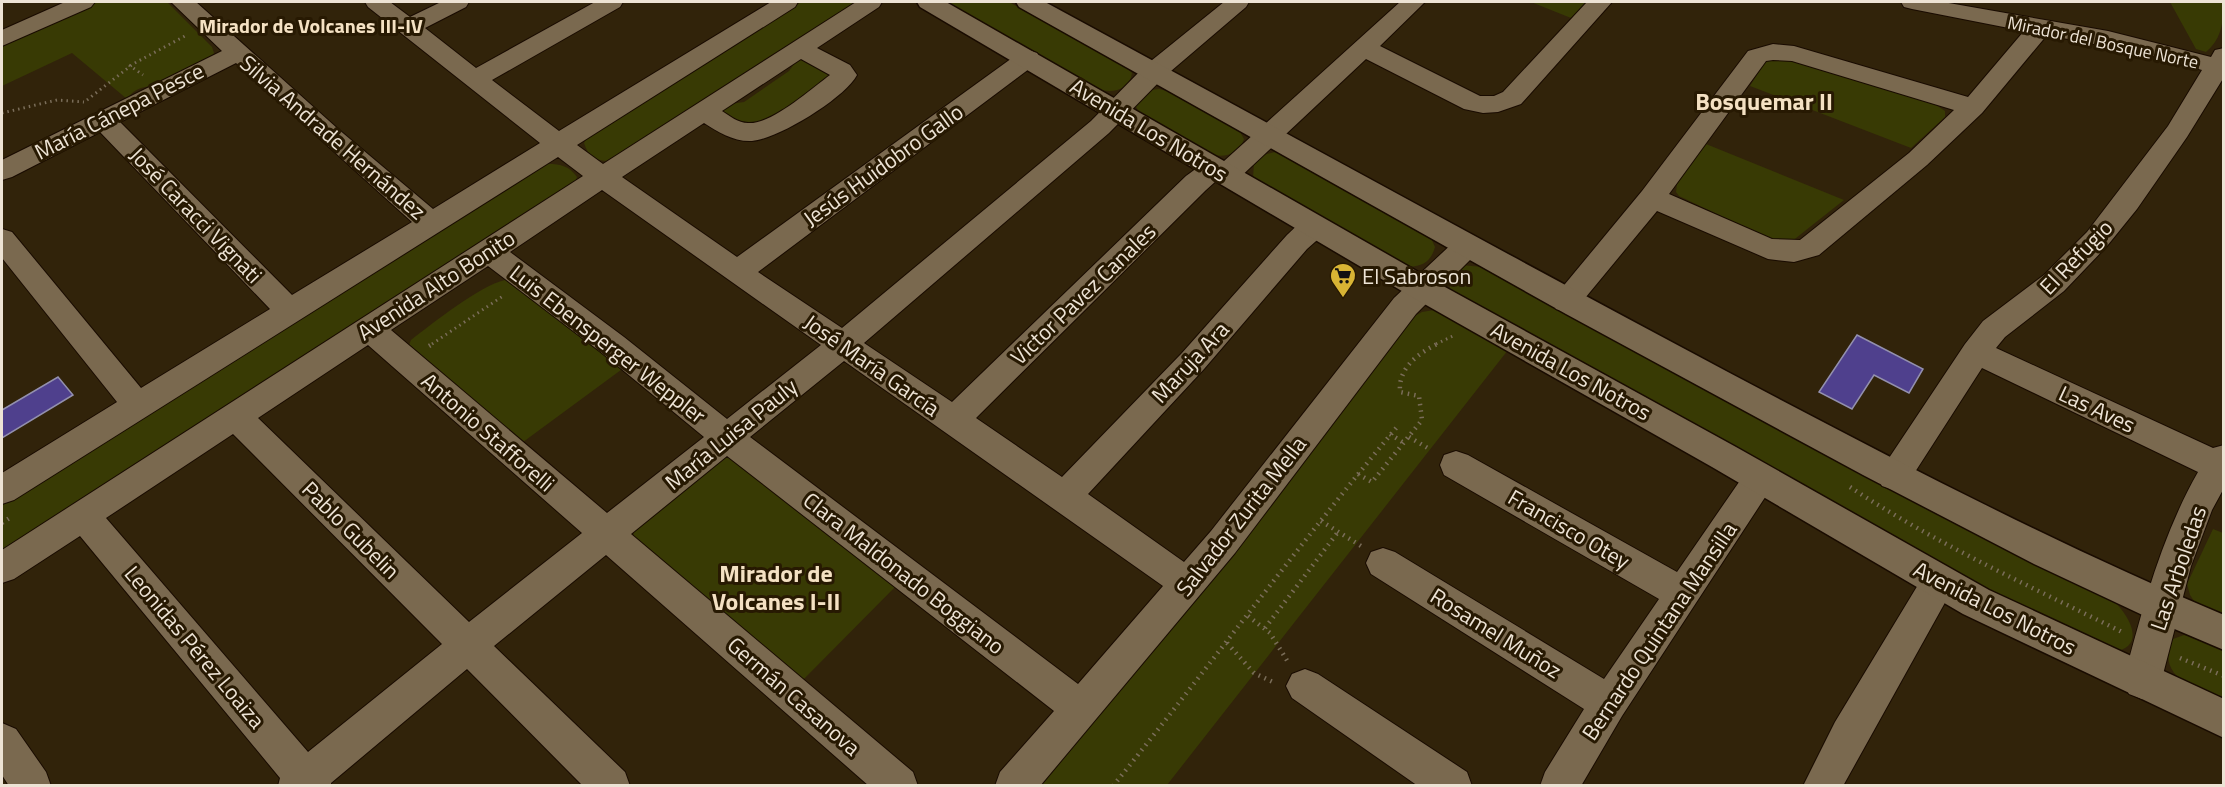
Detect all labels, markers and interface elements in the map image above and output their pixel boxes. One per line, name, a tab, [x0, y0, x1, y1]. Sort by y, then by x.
street label: Mirador del Bosque Norte	[2005, 9, 2201, 75]
district label: Mirador de Volcanes III-IV	[199, 10, 423, 41]
street label: Silvia Andrade Hernández	[233, 47, 433, 227]
street label: María Cánepa Pesce	[28, 54, 210, 168]
street label: Avenida Los Notros	[1064, 69, 1234, 191]
district label: Bosquemar II	[1695, 83, 1833, 119]
street label: Jesús Huidobro Gallo	[796, 95, 970, 235]
street label: José Caracci Vignati	[122, 139, 270, 291]
street label: El Refugio	[2031, 212, 2121, 302]
street label: Victor Pavez Canales	[1002, 215, 1164, 373]
street label: Avenida Alto Bonito	[350, 221, 522, 349]
street label: Luis Ebensperger Weppler	[503, 256, 714, 432]
place label: El Sabroson	[1362, 259, 1471, 293]
supermarket icon: El Sabroson	[1328, 261, 1358, 299]
street label: José María García	[797, 305, 947, 425]
street label: Maruja Ara	[1143, 313, 1237, 411]
street label: Avenida Los Notros	[1485, 313, 1657, 429]
street label: Antonio Stafforelli	[414, 364, 562, 500]
street label: María Luisa Pauly	[657, 370, 805, 498]
street label: Las Aves	[2053, 376, 2141, 442]
street label: Salvador Zurita Mella	[1168, 429, 1314, 603]
street label: Pablo Gubelin	[294, 473, 408, 587]
street label: Francisco Otey	[1502, 480, 1637, 578]
street label: Clara Maldonado Boggiano	[796, 483, 1012, 663]
street label: Las Arboledas	[2141, 501, 2215, 635]
street label: Bernardo Quintana Mansilla	[1573, 515, 1745, 747]
street label: Avenida Los Notros	[1908, 552, 2082, 664]
district label: Mirador de Volcanes I-II	[712, 555, 840, 619]
street label: Leonidas Pérez Loaiza	[116, 558, 274, 736]
street label: Rosamel Muñoz	[1424, 579, 1568, 687]
street label: Germán Casanova	[720, 628, 868, 764]

